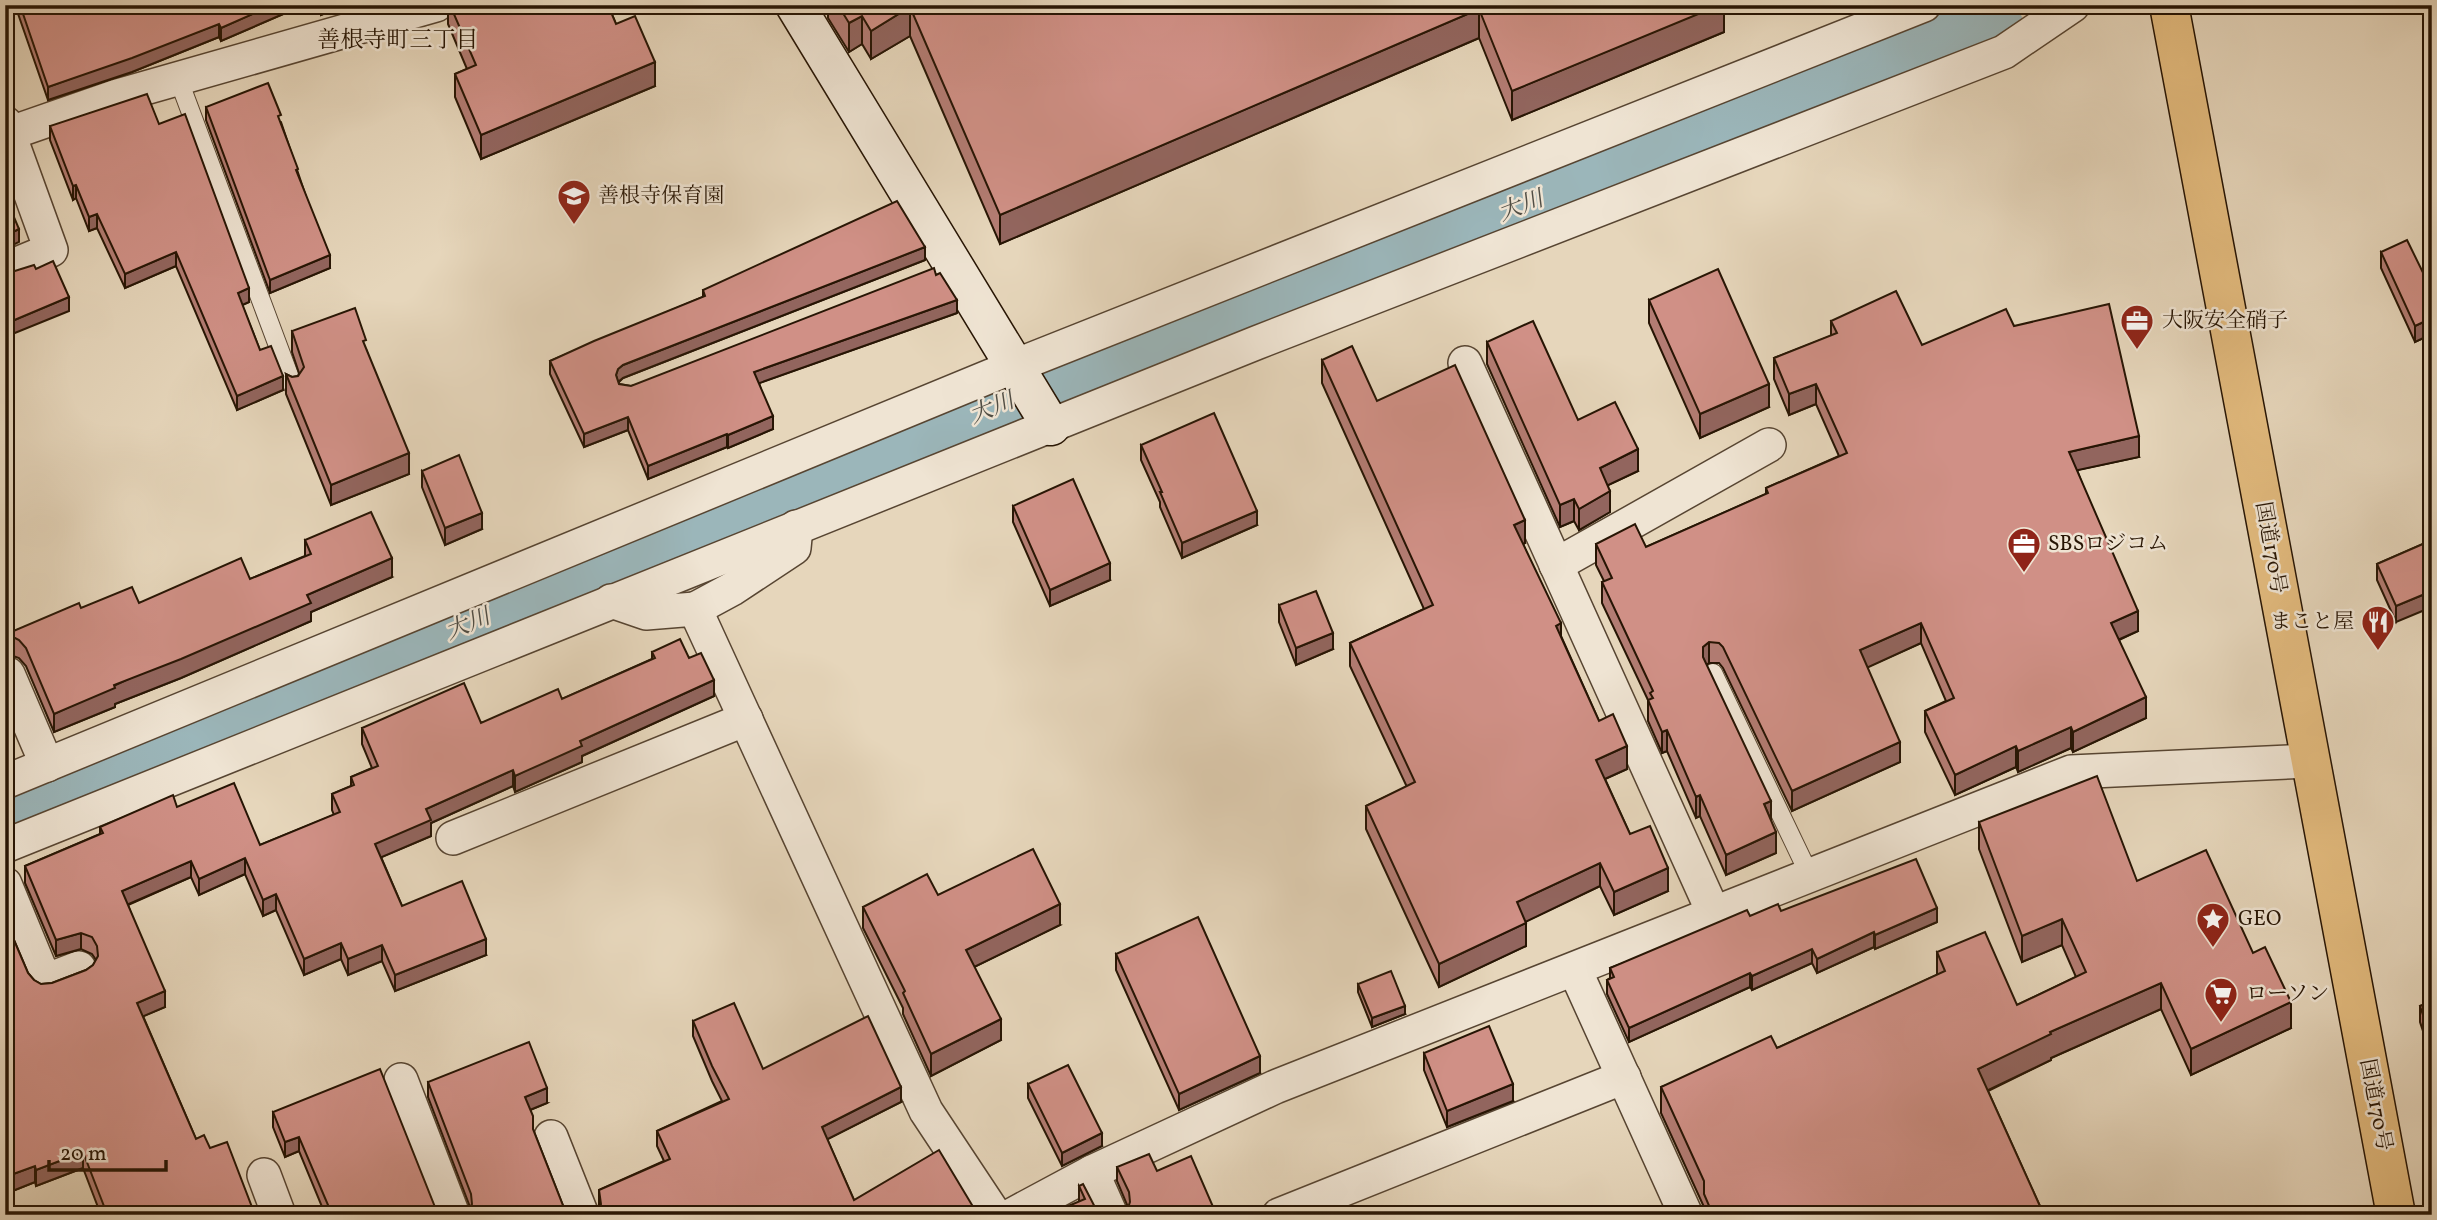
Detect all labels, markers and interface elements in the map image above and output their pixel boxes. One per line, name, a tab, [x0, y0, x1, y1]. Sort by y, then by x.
district label: 善根寺町三丁目	[318, 25, 479, 57]
school or university icon: 善根寺保育園	[555, 177, 593, 226]
place label: 善根寺保育園	[598, 182, 724, 211]
water label: 大川	[1494, 183, 1551, 230]
office icon: 大阪安全硝子	[2118, 302, 2156, 351]
place label: 大阪安全硝子	[2162, 307, 2288, 336]
water label: 大川	[965, 384, 1022, 432]
street label: 国道170号	[2248, 500, 2292, 596]
office icon: SBSロジコム	[2005, 525, 2043, 574]
place label: SBSロジコム	[2048, 530, 2168, 559]
water label: 大川	[441, 600, 498, 648]
restaurant icon: まこと屋	[2359, 603, 2397, 652]
place label: まこと屋	[2270, 608, 2354, 637]
place icon: GEO	[2194, 900, 2232, 949]
place label: GEO	[2238, 905, 2281, 934]
supermarket icon: ローソン	[2202, 975, 2240, 1024]
place label: ローソン	[2246, 980, 2329, 1009]
street label: 国道170号	[2352, 1057, 2398, 1153]
scale bar	[49, 1129, 166, 1173]
text: 20 m	[60, 1140, 106, 1169]

